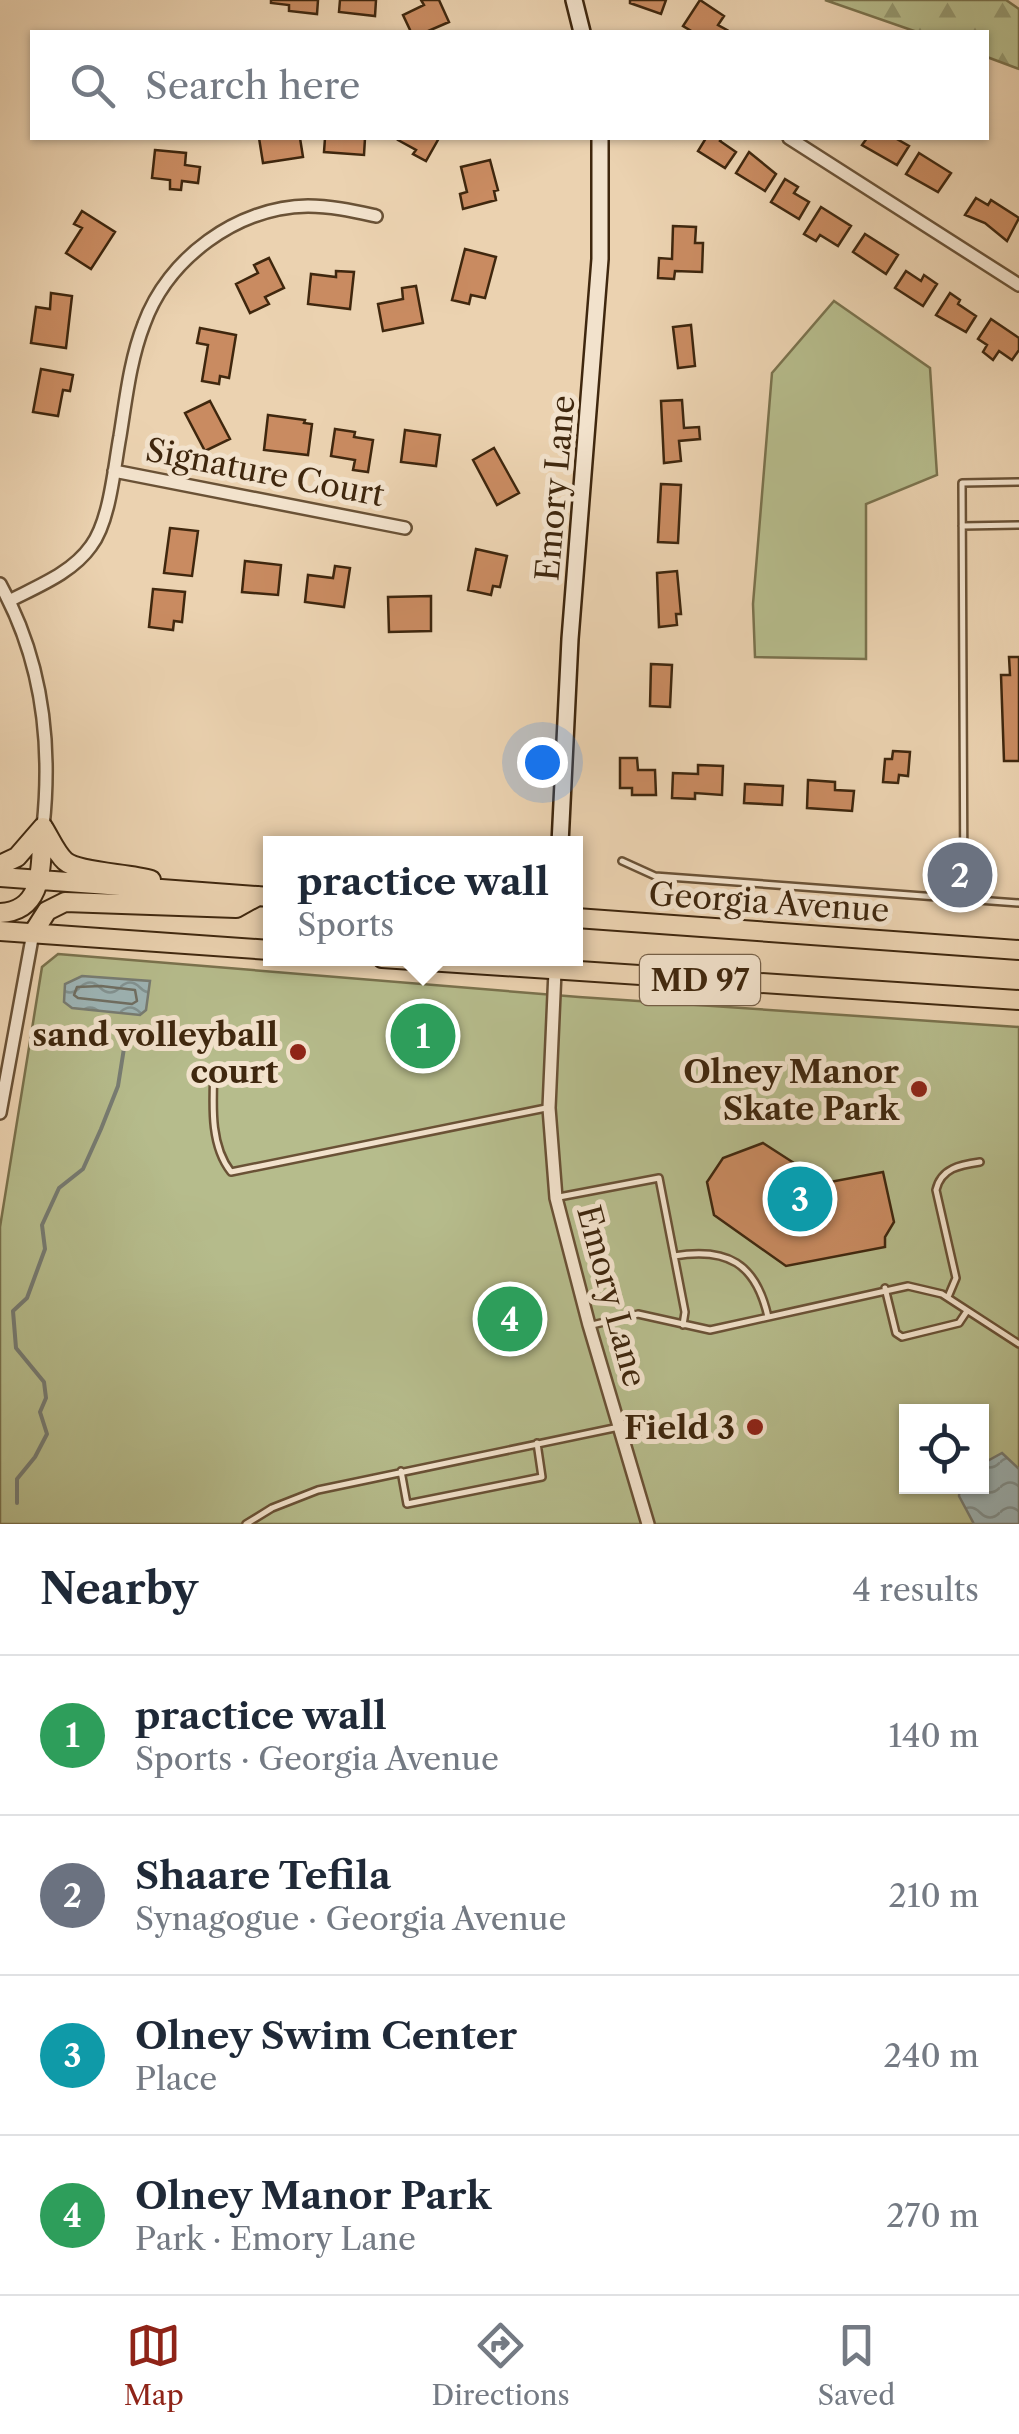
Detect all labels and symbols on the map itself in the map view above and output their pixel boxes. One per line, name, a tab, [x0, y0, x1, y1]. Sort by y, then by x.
street label: Emory Lane	[527, 394, 583, 582]
street label: Signature Court	[142, 430, 388, 514]
your location	[517, 737, 568, 788]
pin: 2	[928, 838, 992, 912]
street label: Georgia Avenue	[648, 874, 890, 930]
road number: MD 97	[640, 955, 760, 1005]
pin: 1	[390, 998, 456, 1074]
place label: sand volleyball court	[32, 1015, 278, 1091]
marker: sand volleyball court	[287, 1041, 309, 1063]
place label: Olney Manor Skate Park	[683, 1052, 900, 1128]
marker: Olney Manor Skate Park	[908, 1078, 930, 1100]
pin: 3	[768, 1162, 832, 1236]
street label: Emory Lane	[569, 1201, 655, 1391]
pin: 4	[478, 1282, 542, 1356]
place label: Field 3	[624, 1408, 735, 1447]
marker: Field 3	[744, 1416, 766, 1438]

